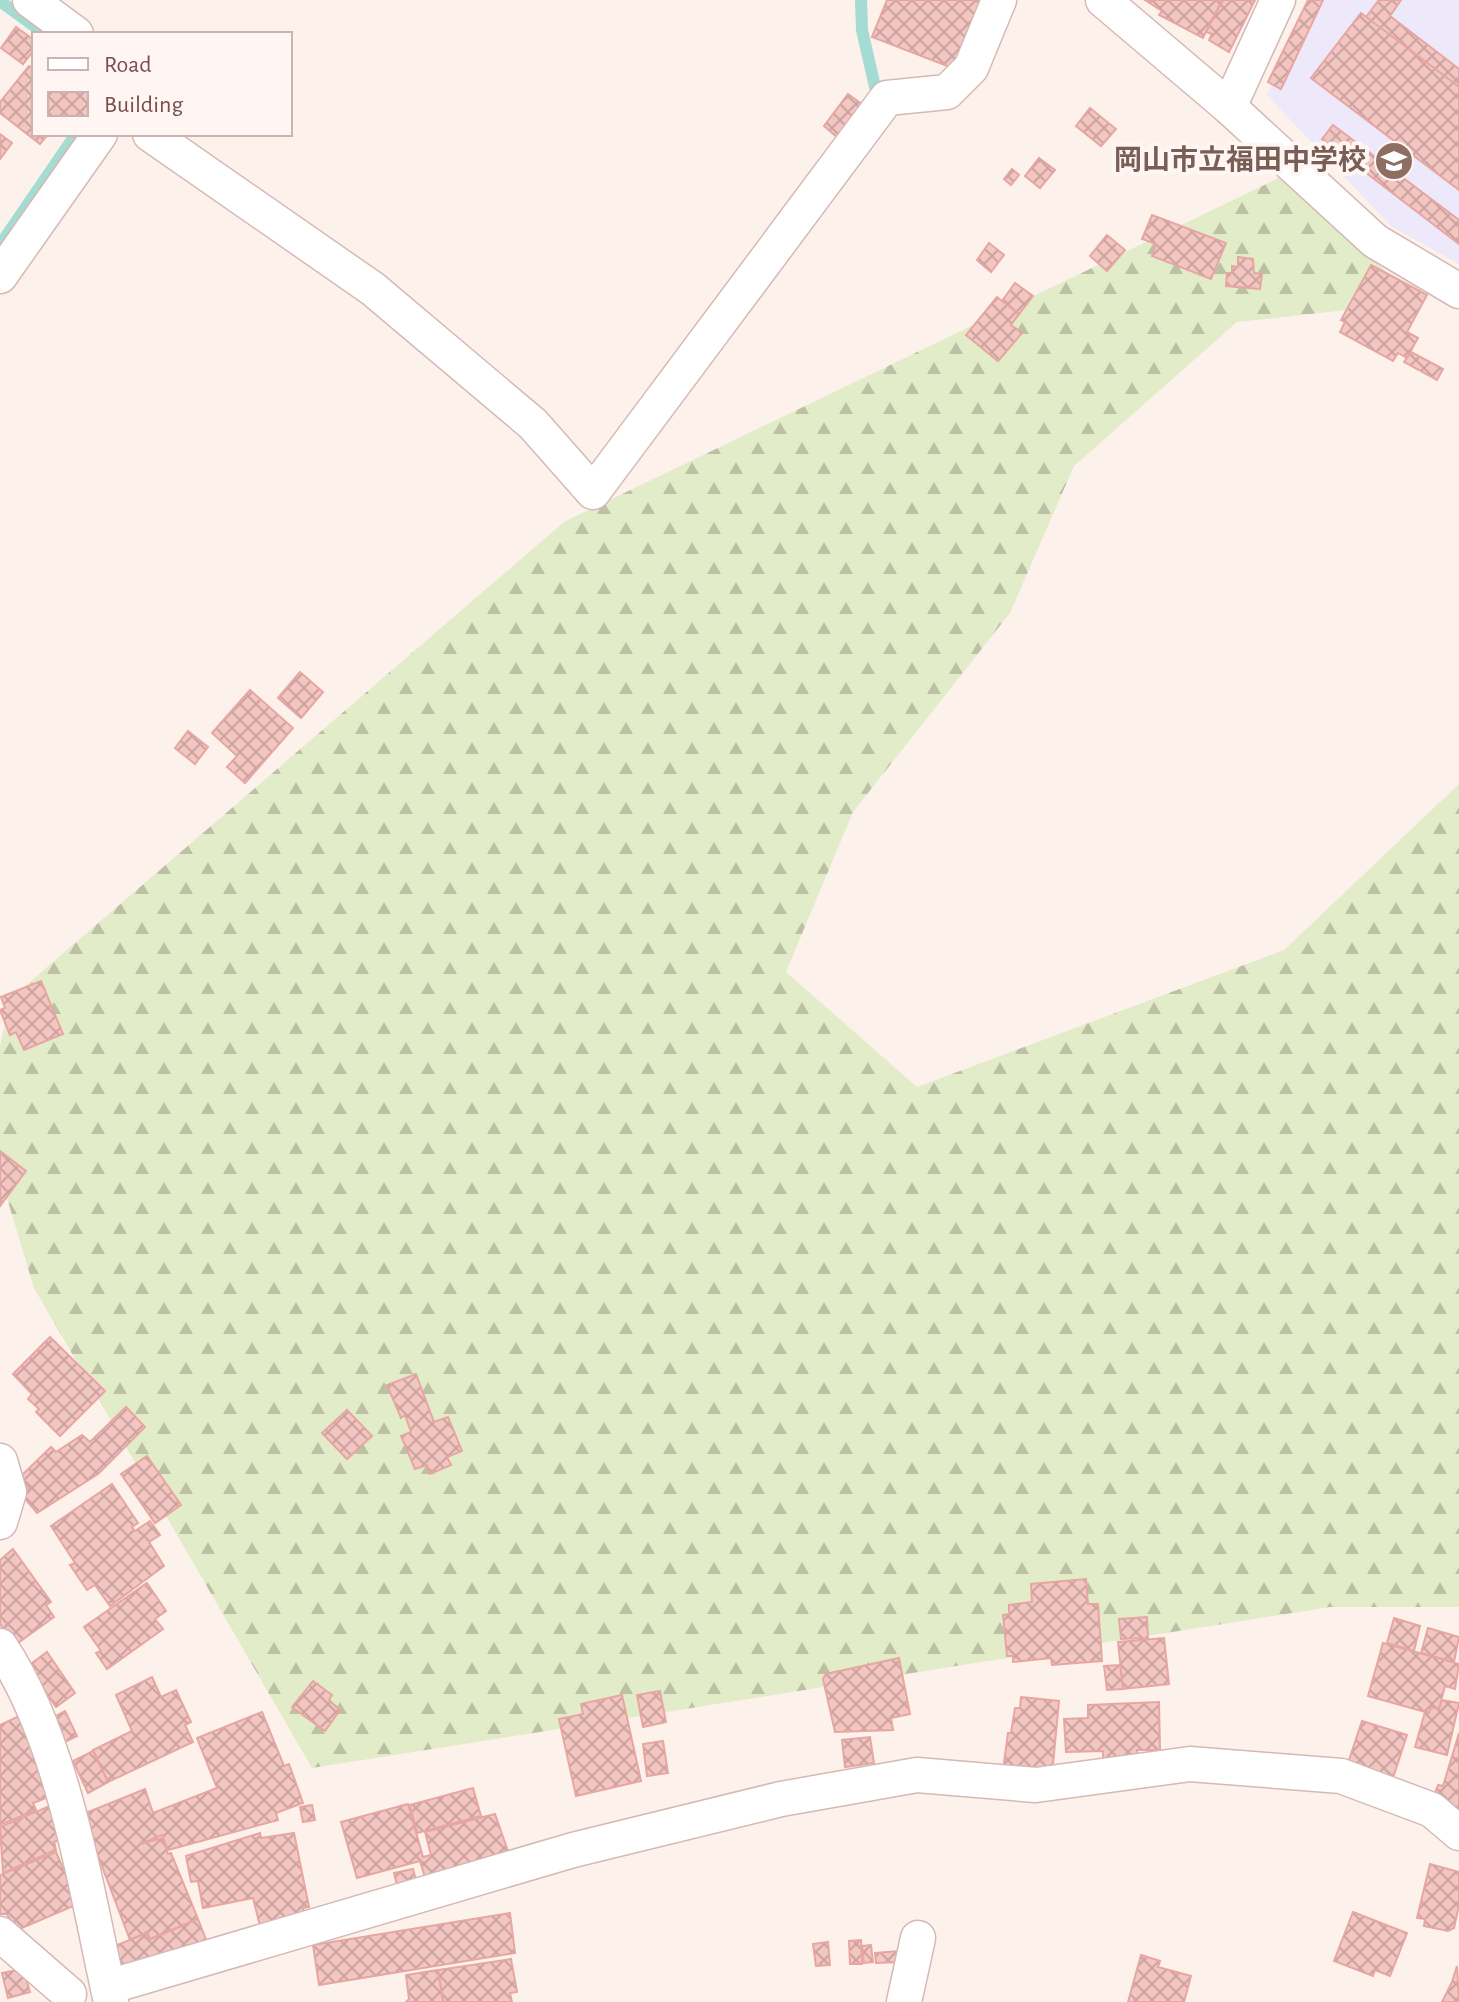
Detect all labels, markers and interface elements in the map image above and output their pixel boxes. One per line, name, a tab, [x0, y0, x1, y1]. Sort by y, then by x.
legend	[32, 32, 292, 136]
text: Road	[104, 53, 152, 77]
text: Building	[104, 93, 183, 117]
school or university icon: 岡山市立福田中学校	[1373, 140, 1415, 182]
place label: 岡山市立福田中学校	[1114, 145, 1366, 175]

